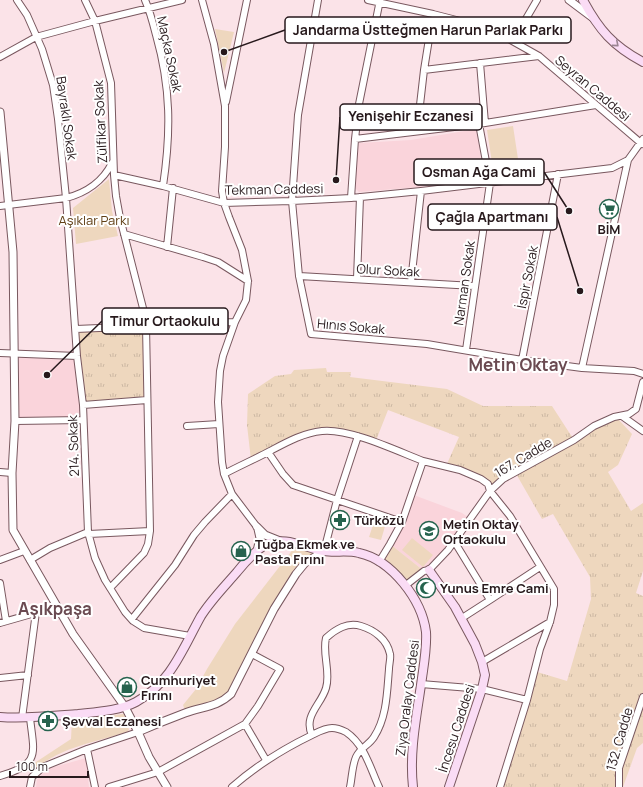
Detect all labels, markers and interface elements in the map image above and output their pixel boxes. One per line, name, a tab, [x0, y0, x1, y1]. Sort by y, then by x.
street label: Maçka Sokak	[153, 14, 187, 94]
callout: Jandarma Üstteğmen Harun Parlak Parkı	[285, 17, 571, 43]
text: Jandarma Üstteğmen Harun Parlak Parkı	[293, 20, 563, 39]
one-way arrow	[611, 39, 618, 46]
street label: Seyran Caddesi	[551, 51, 635, 125]
street label: Bayraklı Sokak	[52, 75, 82, 162]
street label: Zülfikar Sokak	[89, 79, 111, 164]
callout: Yenişehir Eczanesi	[340, 104, 482, 130]
text: Yenişehir Eczanesi	[348, 106, 474, 125]
callout: Osman Ağa Cami	[414, 159, 544, 185]
text: Osman Ağa Cami	[422, 162, 536, 181]
street label: Tekman Caddesi	[224, 179, 324, 199]
supermarket icon: BİM	[598, 198, 620, 220]
callout: Çağla Apartmanı	[428, 204, 557, 230]
text: Çağla Apartmanı	[436, 207, 548, 226]
park label: Aşıklar Parkı	[58, 211, 130, 229]
place label: BİM	[598, 220, 620, 238]
street label: Narman Sokak	[449, 239, 479, 326]
street label: İspir Sokak	[512, 243, 542, 310]
street label: Olur Sokak	[356, 259, 421, 281]
callout: Timur Ortaokulu	[102, 308, 228, 334]
text: Timur Ortaokulu	[110, 311, 220, 330]
street label: Hınıs Sokak	[316, 314, 386, 338]
district label: Metin Oktay	[469, 353, 568, 376]
street label: 214. Sokak	[63, 414, 83, 477]
street label: 167. Cadde	[491, 433, 556, 481]
pharmacy icon: Türközü	[329, 509, 351, 531]
place label: Türközü	[354, 511, 404, 529]
place label: Metin Oktay Ortaokulu	[443, 515, 519, 548]
school or university icon: Metin Oktay Ortaokulu	[418, 520, 440, 542]
place label: Tuğba Ekmek ve Pasta Fırını	[255, 535, 355, 568]
shop icon: Tuğba Ekmek ve Pasta Fırını	[230, 540, 252, 562]
mosque icon: Yunus Emre Cami	[415, 577, 437, 599]
place label: Yunus Emre Cami	[440, 579, 549, 597]
district label: Aşıkpaşa	[18, 597, 92, 620]
street label: Ziya Oralay Caddesi	[391, 639, 423, 757]
place label: Cumhuriyet Fırını	[141, 671, 216, 704]
shop icon: Cumhuriyet Fırını	[116, 676, 138, 698]
street label: İncesu Caddesi	[433, 682, 479, 774]
street label: 132. Cadde	[601, 705, 637, 773]
pharmacy icon: Şevval Eczanesi	[37, 710, 59, 732]
place label: Şevval Eczanesi	[62, 712, 162, 730]
scale bar	[10, 753, 88, 779]
text: 100 m	[16, 758, 48, 775]

